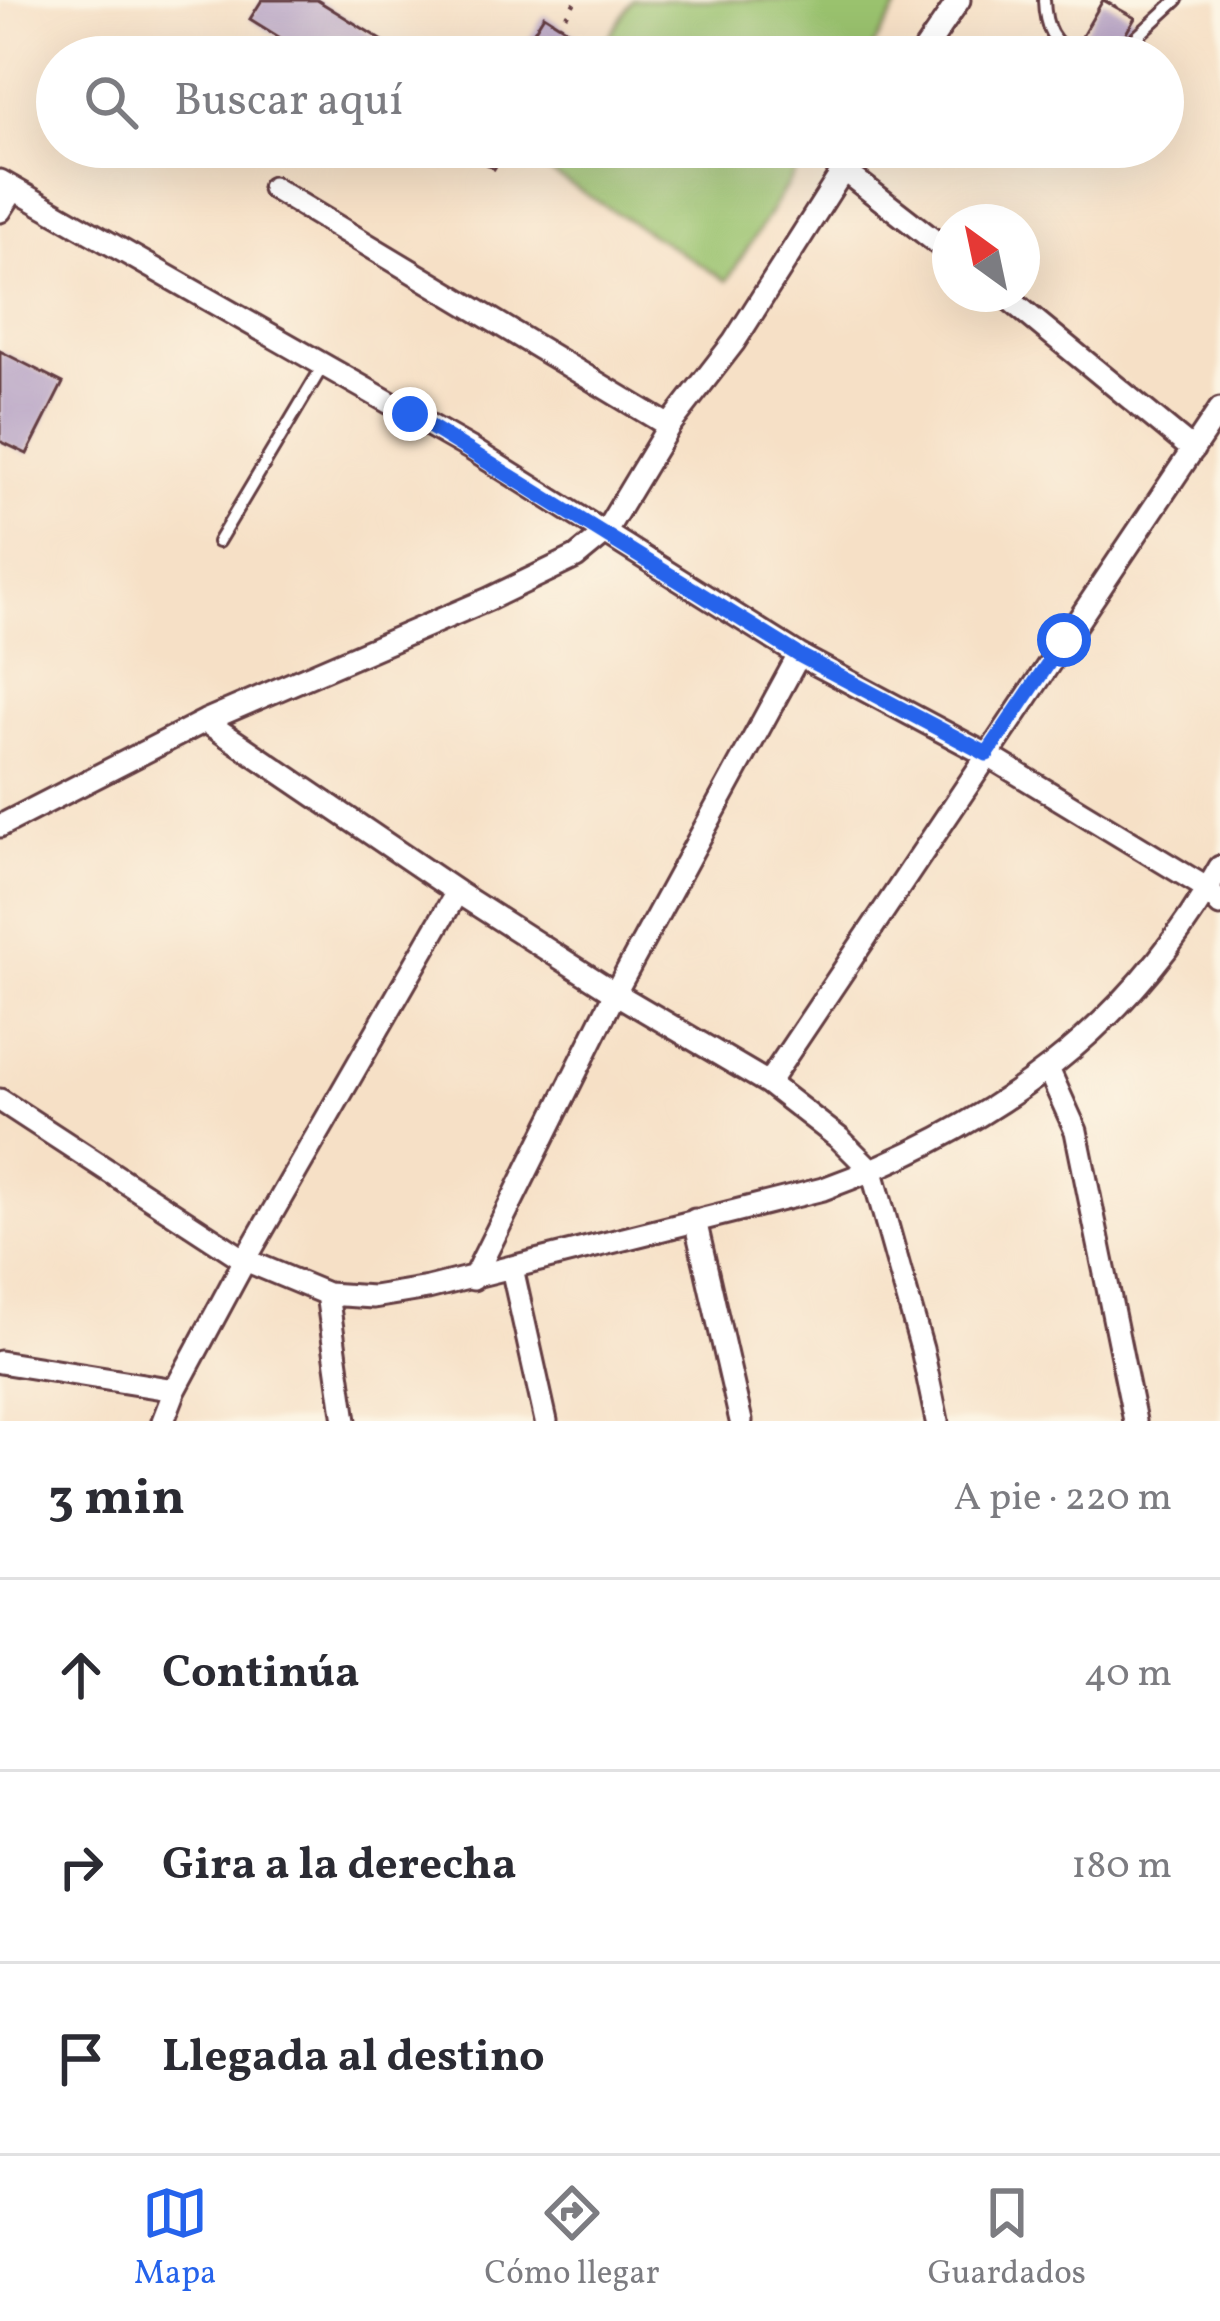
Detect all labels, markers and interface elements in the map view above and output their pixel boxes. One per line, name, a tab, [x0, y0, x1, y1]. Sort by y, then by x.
search box	[36, 36, 1184, 168]
icon: search	[78, 69, 144, 135]
text: Buscar aquí	[174, 71, 403, 134]
north arrow	[932, 204, 1040, 312]
route end	[383, 387, 437, 441]
route start	[1037, 613, 1091, 667]
text: 3 min	[48, 1464, 185, 1535]
text: A pie · 220 m	[954, 1472, 1172, 1526]
icon: ahead	[48, 1642, 114, 1708]
text: Continúa	[162, 1643, 360, 1706]
text: 40 m	[1084, 1648, 1172, 1702]
icon: right	[48, 1834, 114, 1900]
text: Gira a la derecha	[162, 1835, 517, 1898]
text: 180 m	[1071, 1840, 1172, 1894]
icon: arrive	[48, 2026, 114, 2092]
text: Llegada al destino	[162, 2027, 545, 2090]
tab: Mapa	[134, 2180, 217, 2298]
tab: Cómo llegar	[485, 2180, 660, 2298]
tab: Guardados	[928, 2180, 1086, 2298]

